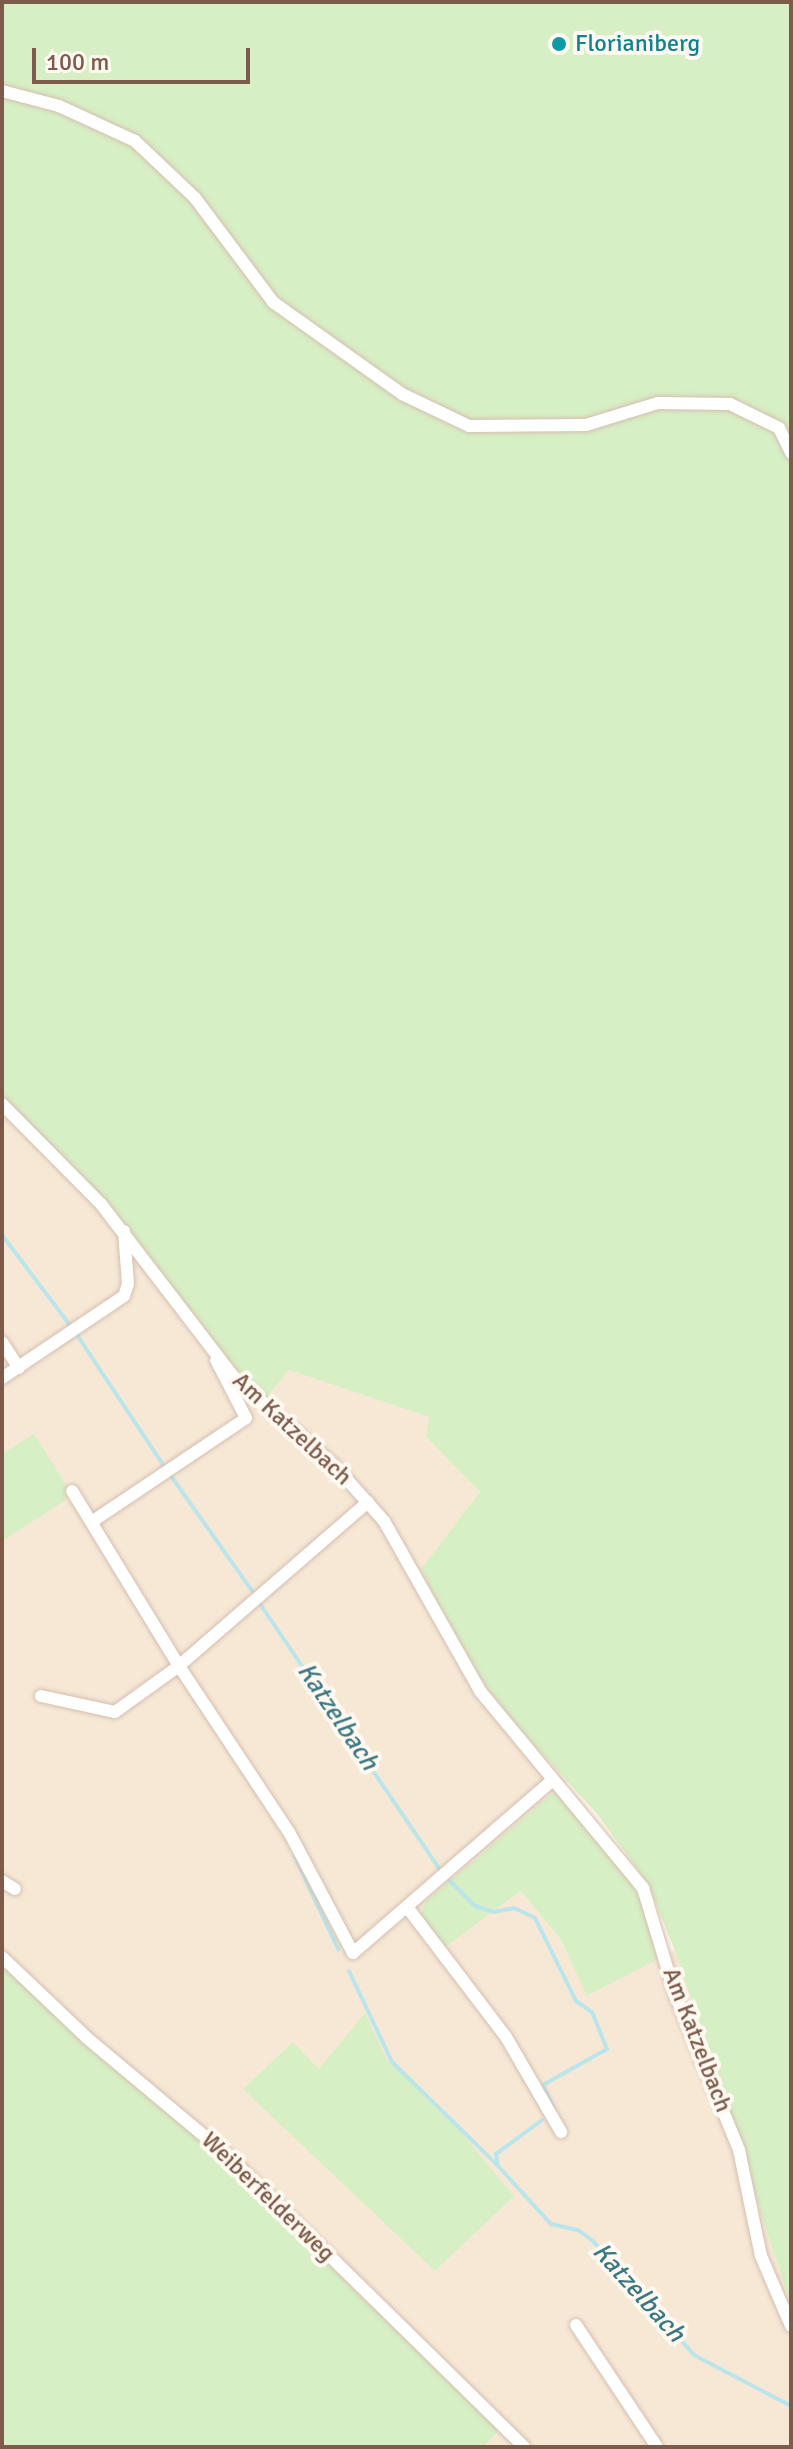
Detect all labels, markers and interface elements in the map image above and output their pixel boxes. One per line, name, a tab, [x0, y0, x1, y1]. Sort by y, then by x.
place label: Florianiberg	[575, 30, 700, 58]
scale bar	[36, 32, 254, 82]
marker: Florianiberg	[550, 35, 568, 53]
text: 100 m	[46, 47, 109, 77]
street label: Am Katzelbach	[226, 1366, 358, 1492]
water label: Katzelbach	[290, 1657, 384, 1777]
street label: Am Katzelbach	[656, 1964, 738, 2116]
street label: Weiberfelderweg	[195, 2126, 341, 2268]
water label: Katzelbach	[585, 2237, 691, 2349]

